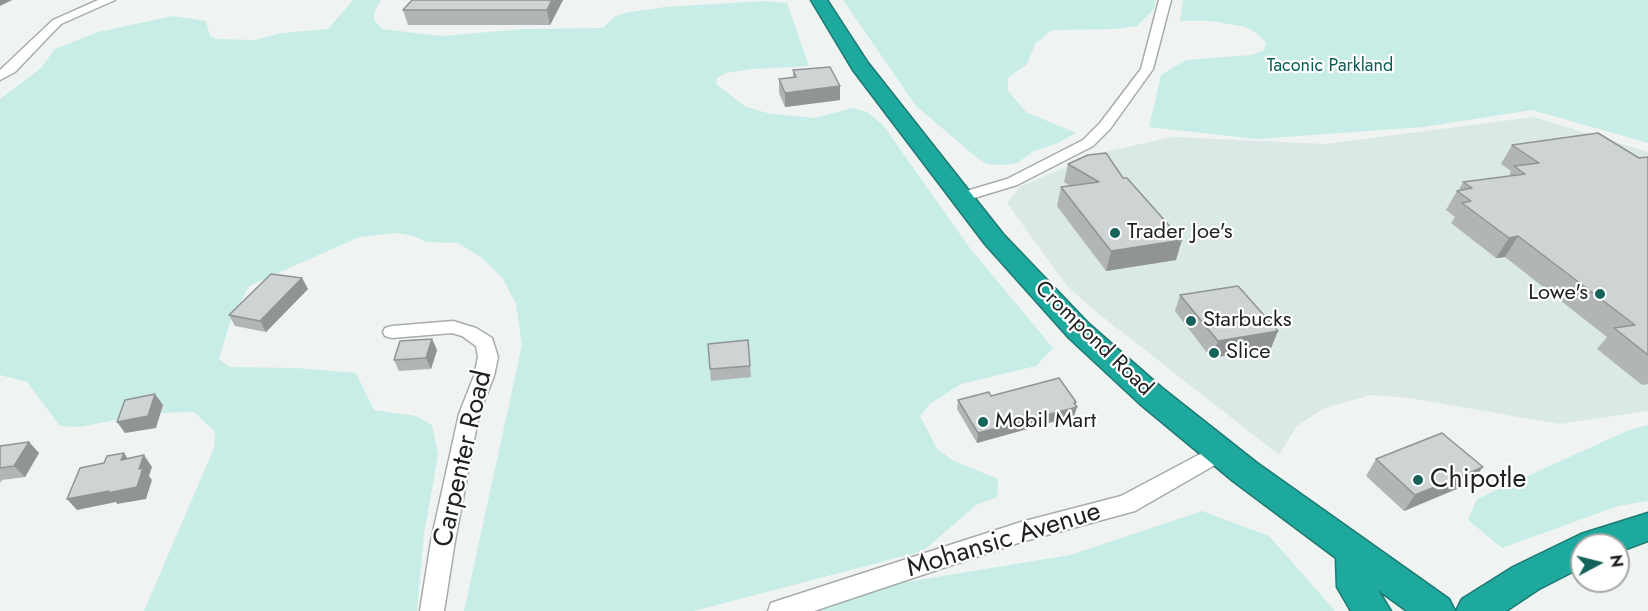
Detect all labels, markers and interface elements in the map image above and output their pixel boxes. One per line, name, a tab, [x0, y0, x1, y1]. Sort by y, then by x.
park label: Taconic Parkland	[1267, 56, 1393, 78]
place label: Trader Joe's	[1127, 220, 1233, 246]
marker: Trader Joe's	[1108, 226, 1122, 240]
street label: Crompond Road	[1028, 276, 1158, 402]
place label: Lowe's	[1528, 281, 1588, 307]
marker: Lowe's	[1593, 287, 1607, 301]
place label: Starbucks	[1203, 308, 1292, 334]
marker: Starbucks	[1184, 314, 1198, 328]
place label: Slice	[1226, 340, 1271, 366]
marker: Slice	[1207, 346, 1221, 360]
street label: Carpenter Road	[428, 368, 500, 550]
place label: Mobil Mart	[995, 409, 1096, 435]
marker: Mobil Mart	[976, 415, 990, 429]
place label: Chipotle	[1430, 464, 1526, 496]
marker: Chipotle	[1411, 473, 1425, 487]
street label: Mohansic Avenue	[903, 496, 1105, 586]
north arrow	[1570, 533, 1630, 593]
text: N	[1604, 553, 1629, 569]

